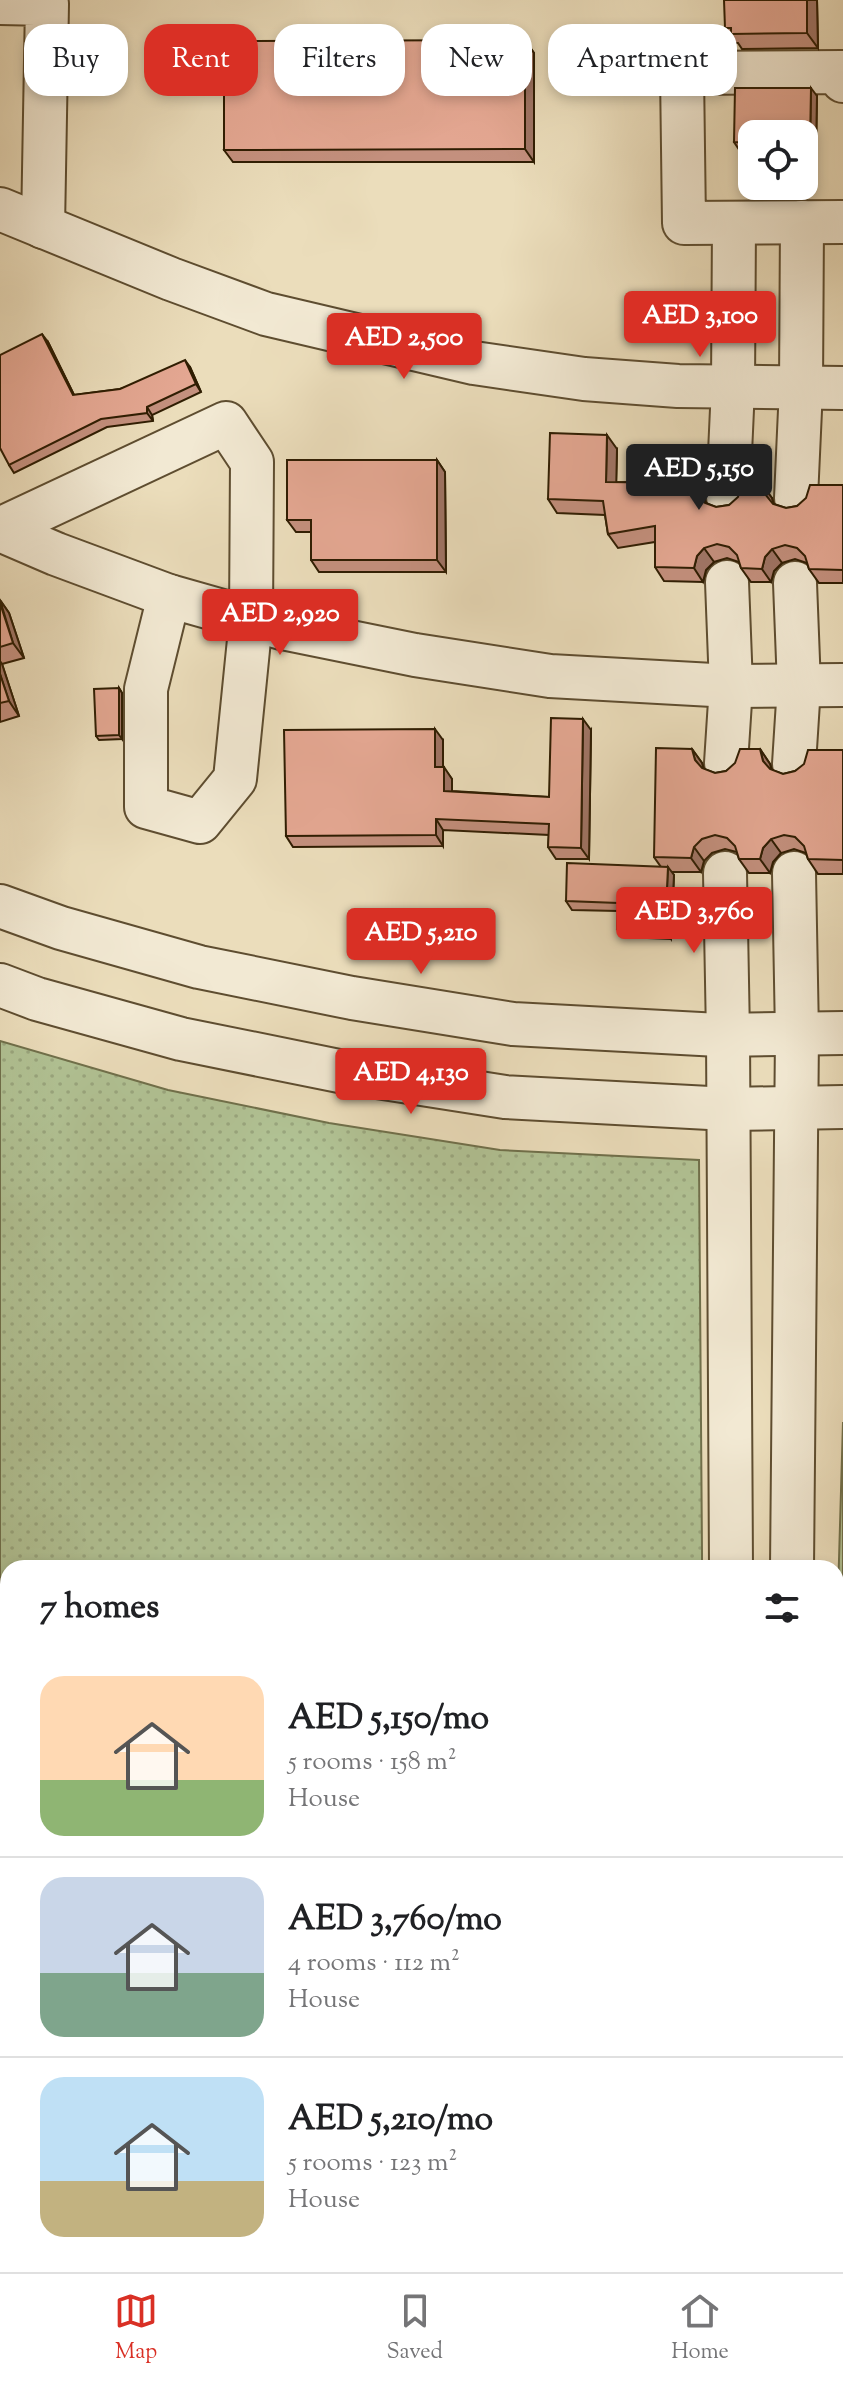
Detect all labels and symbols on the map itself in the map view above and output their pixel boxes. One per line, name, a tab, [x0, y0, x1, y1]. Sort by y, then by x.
pin: AED 3,100	[608, 291, 792, 359]
pin: AED 2,500	[312, 313, 496, 381]
pin: AED 5,150	[607, 444, 791, 512]
pin: AED 2,920	[188, 589, 372, 657]
pin: AED 3,760	[602, 887, 786, 955]
pin: AED 5,210	[329, 908, 513, 976]
pin: AED 4,130	[319, 1048, 503, 1116]

